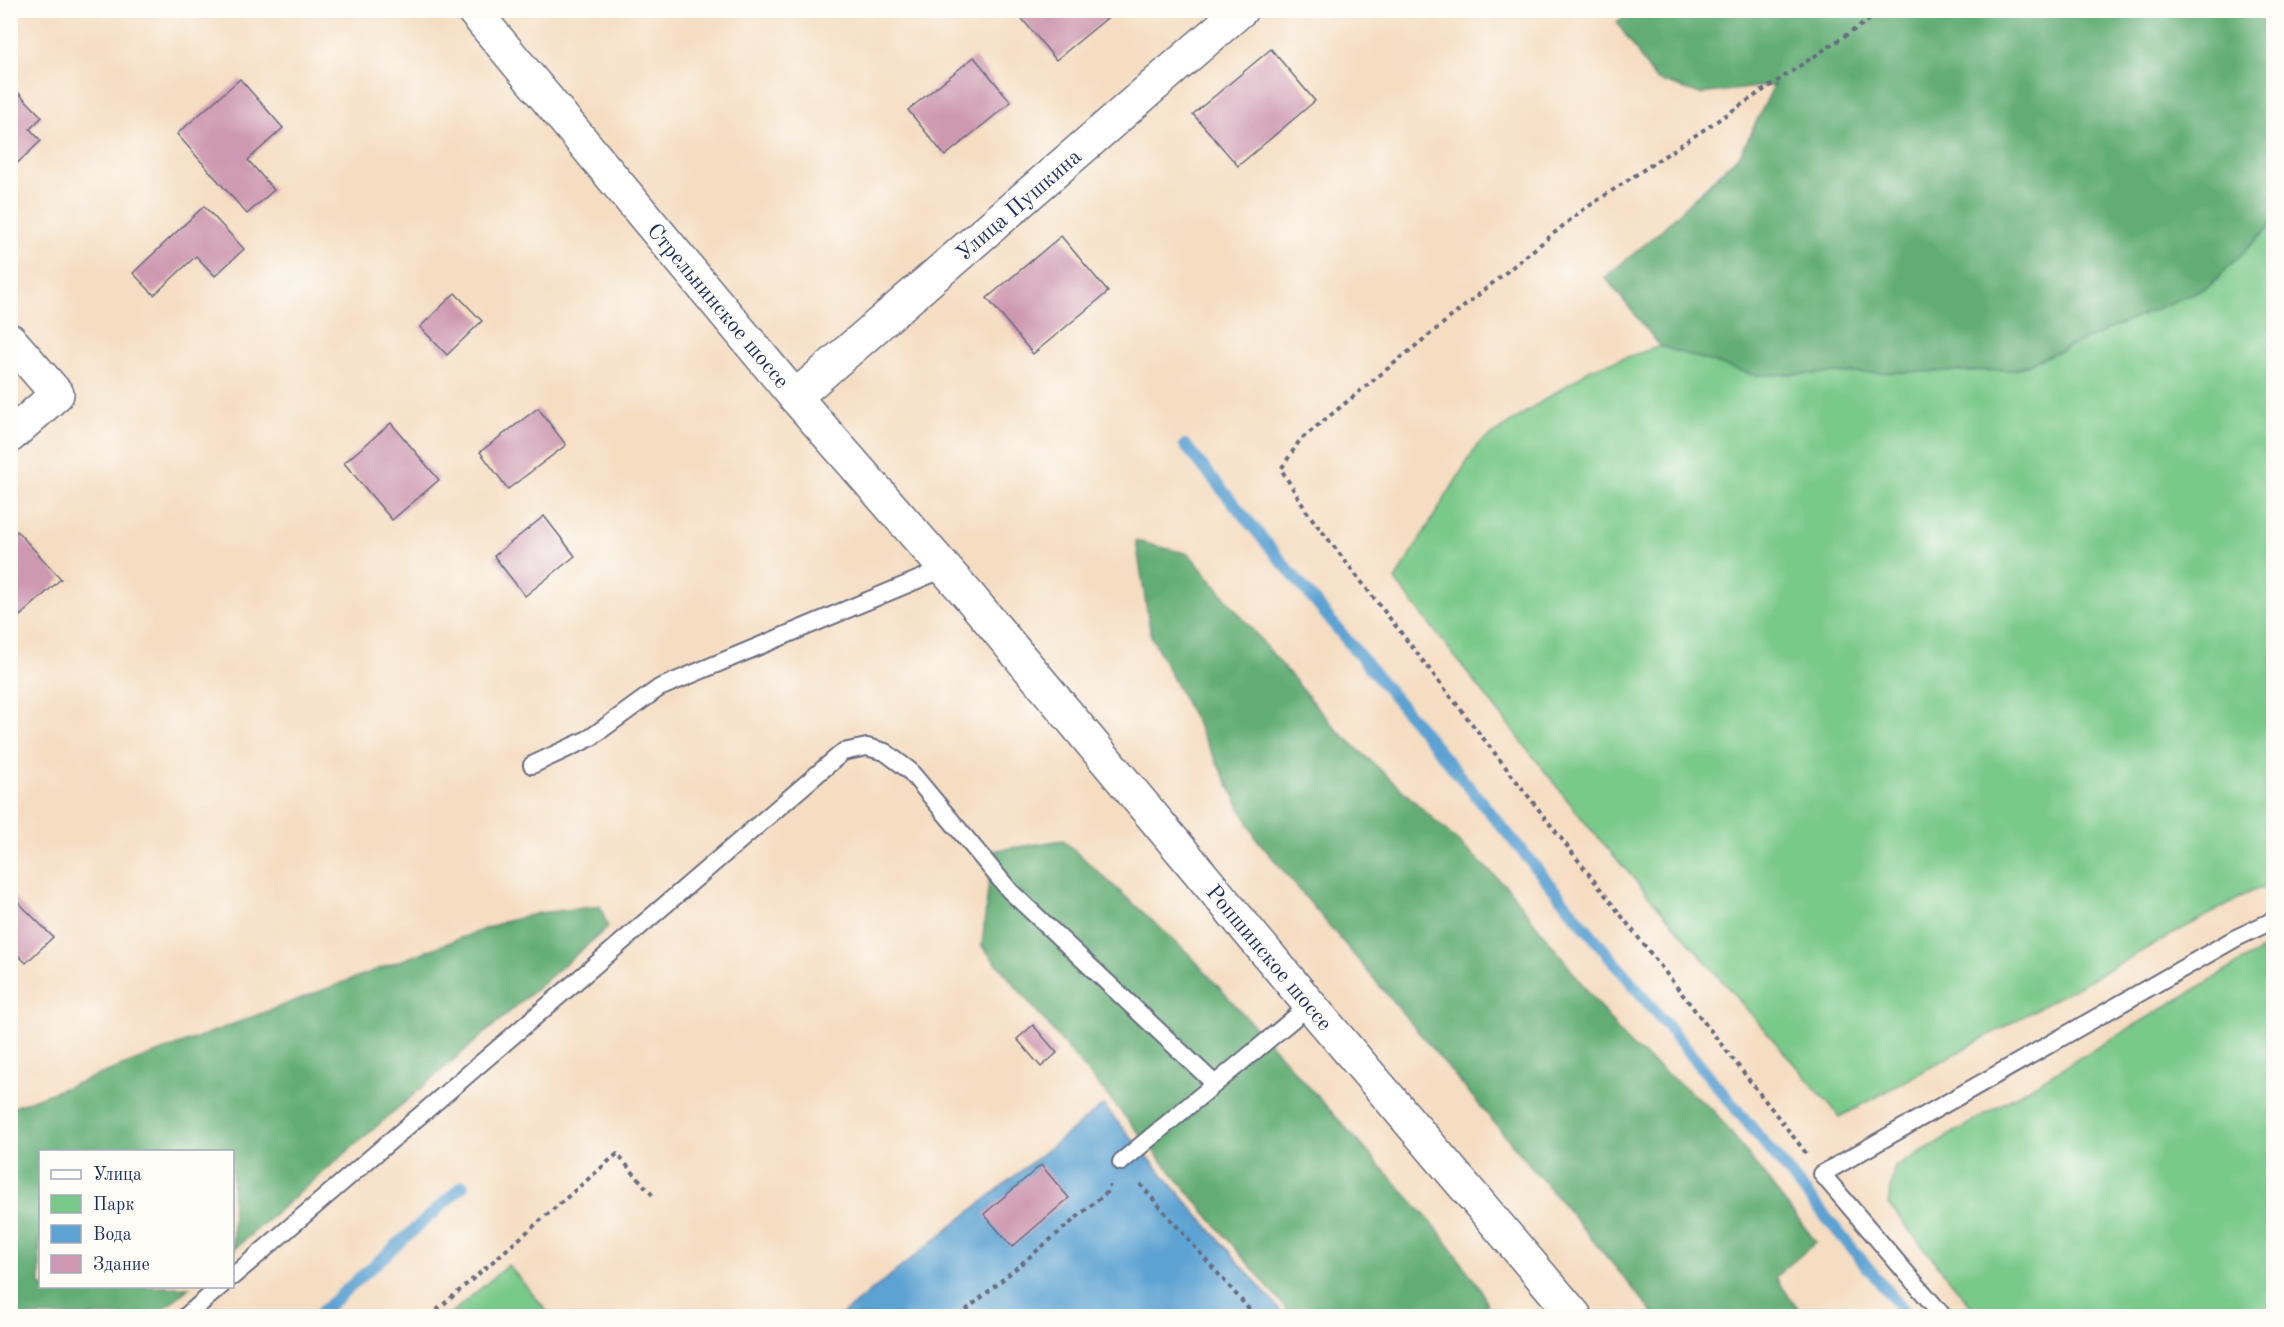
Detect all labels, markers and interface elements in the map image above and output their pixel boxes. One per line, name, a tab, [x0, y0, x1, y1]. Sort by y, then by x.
street label: Улица Пушкина	[953, 145, 1086, 265]
street label: Стрельнинское шоссе	[642, 220, 793, 393]
street label: Ропшинское шоссе	[1201, 881, 1335, 1035]
legend	[39, 1150, 234, 1288]
text: Улица	[93, 1166, 142, 1184]
text: Парк	[93, 1196, 134, 1214]
text: Вода	[93, 1226, 132, 1244]
text: Здание	[93, 1256, 150, 1274]

